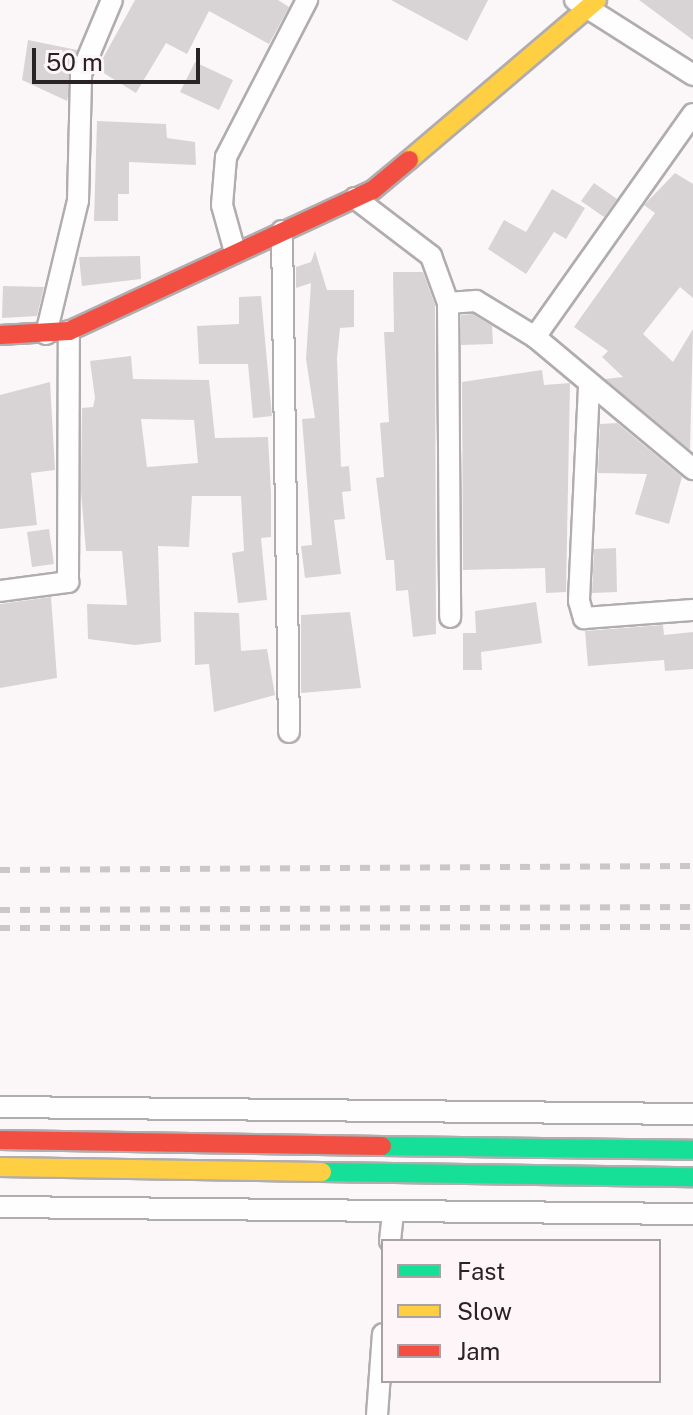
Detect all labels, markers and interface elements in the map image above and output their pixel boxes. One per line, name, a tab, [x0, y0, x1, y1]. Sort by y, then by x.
scale bar	[36, 32, 204, 82]
text: 50 m	[46, 48, 103, 76]
legend	[381, 1239, 661, 1383]
text: Fast	[457, 1257, 505, 1285]
text: Slow	[457, 1297, 512, 1325]
text: Jam	[457, 1337, 500, 1365]

